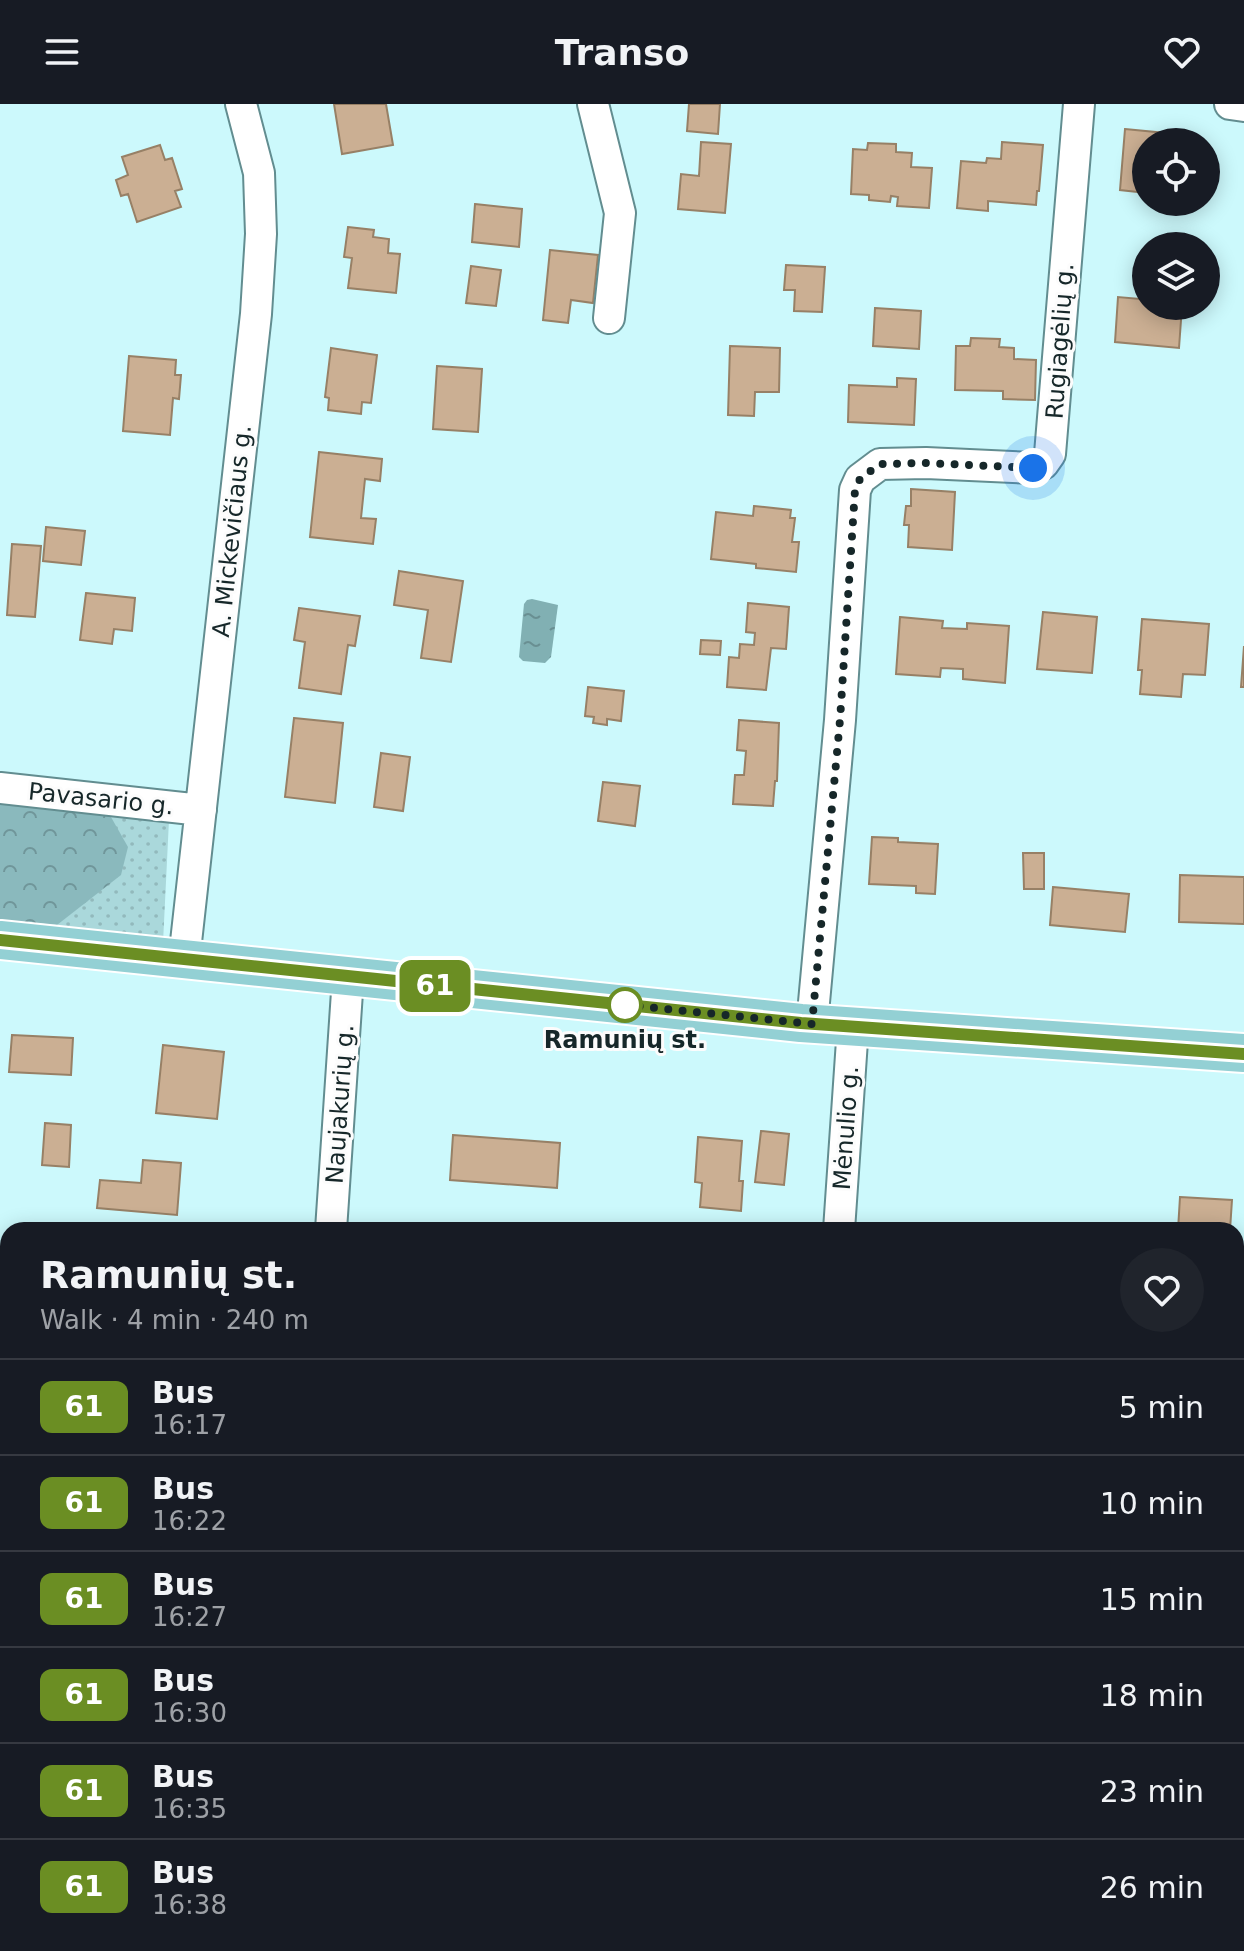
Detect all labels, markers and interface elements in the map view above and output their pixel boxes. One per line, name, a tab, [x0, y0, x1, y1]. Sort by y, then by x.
icon: menu	[40, 30, 84, 74]
icon: heart	[1160, 30, 1204, 74]
text: Transo	[555, 32, 689, 73]
map controls	[1132, 128, 1220, 320]
button: locate	[1132, 128, 1220, 216]
button: layers	[1132, 232, 1220, 320]
street label: Rugiagėlių g.	[1041, 262, 1079, 420]
street label: A. Mickevičiaus g.	[207, 423, 257, 639]
your location	[1013, 448, 1053, 488]
street label: Pavasario g.	[27, 777, 175, 821]
line badge: 61	[399, 960, 471, 1012]
text: 61	[416, 969, 454, 1002]
marker: Ramunių st.	[608, 988, 642, 1022]
street label: Naujakurių g.	[320, 1023, 360, 1185]
place label: Ramunių st.	[544, 1026, 706, 1054]
street label: Mėnulio g.	[828, 1065, 864, 1191]
button: heart	[1120, 1248, 1204, 1332]
text: Ramunių st.	[40, 1253, 297, 1297]
text: Walk · 4 min · 240 m	[40, 1305, 309, 1335]
text: Bus	[152, 1375, 214, 1410]
text: 61	[65, 1390, 103, 1423]
text: 5 min	[1119, 1390, 1204, 1425]
text: 16:17	[152, 1410, 227, 1440]
text: Bus	[152, 1471, 214, 1506]
text: 61	[65, 1486, 103, 1519]
text: 10 min	[1100, 1486, 1204, 1521]
text: 16:22	[152, 1506, 227, 1536]
text: Bus	[152, 1567, 214, 1602]
text: 61	[65, 1582, 103, 1615]
text: 15 min	[1100, 1582, 1204, 1617]
text: 16:27	[152, 1602, 227, 1632]
text: Bus	[152, 1663, 214, 1698]
text: 61	[65, 1678, 103, 1711]
text: 18 min	[1100, 1678, 1204, 1713]
text: 16:30	[152, 1698, 227, 1728]
text: Bus	[152, 1759, 214, 1794]
text: 61	[65, 1774, 103, 1807]
text: 23 min	[1100, 1774, 1204, 1809]
text: 16:35	[152, 1794, 227, 1824]
text: Bus	[152, 1855, 214, 1890]
text: 61	[65, 1870, 103, 1903]
text: 26 min	[1100, 1870, 1204, 1905]
text: 16:38	[152, 1890, 227, 1920]

